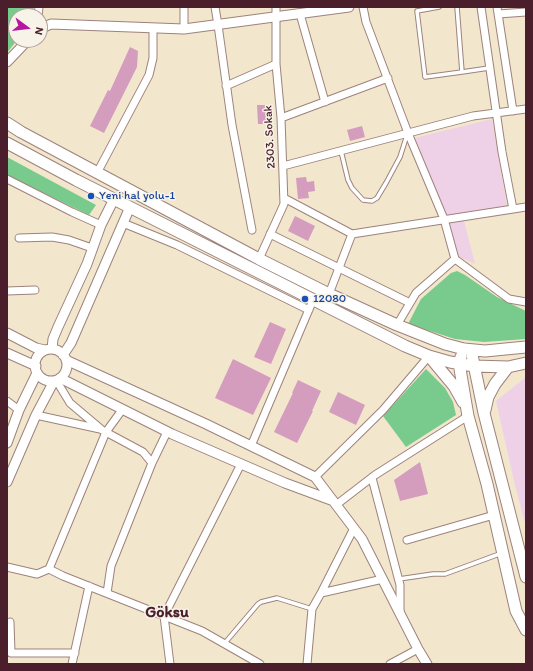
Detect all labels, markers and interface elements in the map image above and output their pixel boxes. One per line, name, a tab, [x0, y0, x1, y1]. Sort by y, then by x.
north arrow	[8, 8, 48, 48]
text: N	[32, 26, 46, 36]
street label: 2303. Sokak	[261, 105, 279, 169]
place label: Yeni hal yolu-1	[99, 189, 175, 203]
marker: Yeni hal yolu-1	[86, 191, 96, 201]
place label: 12080	[313, 292, 346, 306]
marker: 12080	[300, 294, 310, 304]
district label: Göksu	[145, 603, 189, 623]

